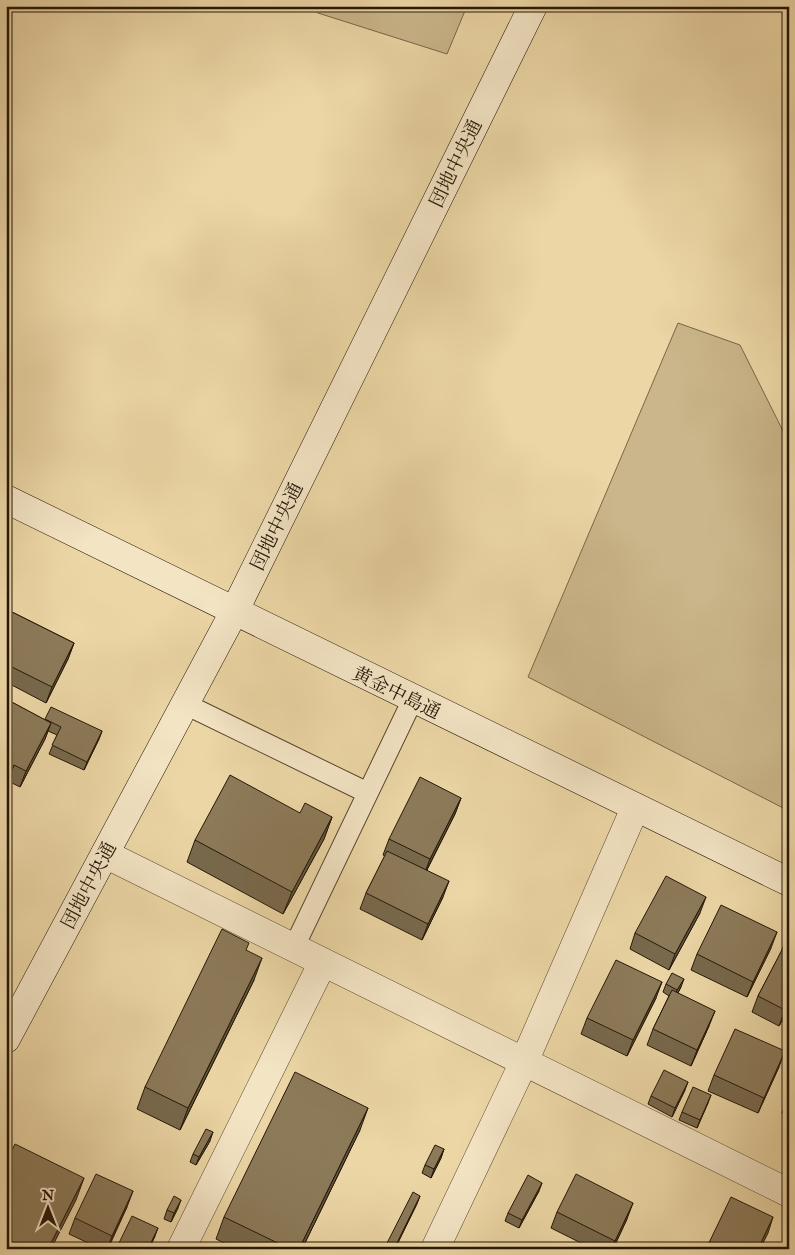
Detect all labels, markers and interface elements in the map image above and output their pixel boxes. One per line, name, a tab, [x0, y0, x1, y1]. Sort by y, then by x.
street label: 団地中央通	[425, 116, 488, 212]
street label: 団地中央通	[246, 479, 309, 575]
street label: 黄金中島通	[348, 662, 444, 725]
street label: 団地中央通	[57, 838, 123, 934]
north arrow	[22, 1182, 72, 1232]
text: N	[41, 1187, 54, 1205]

